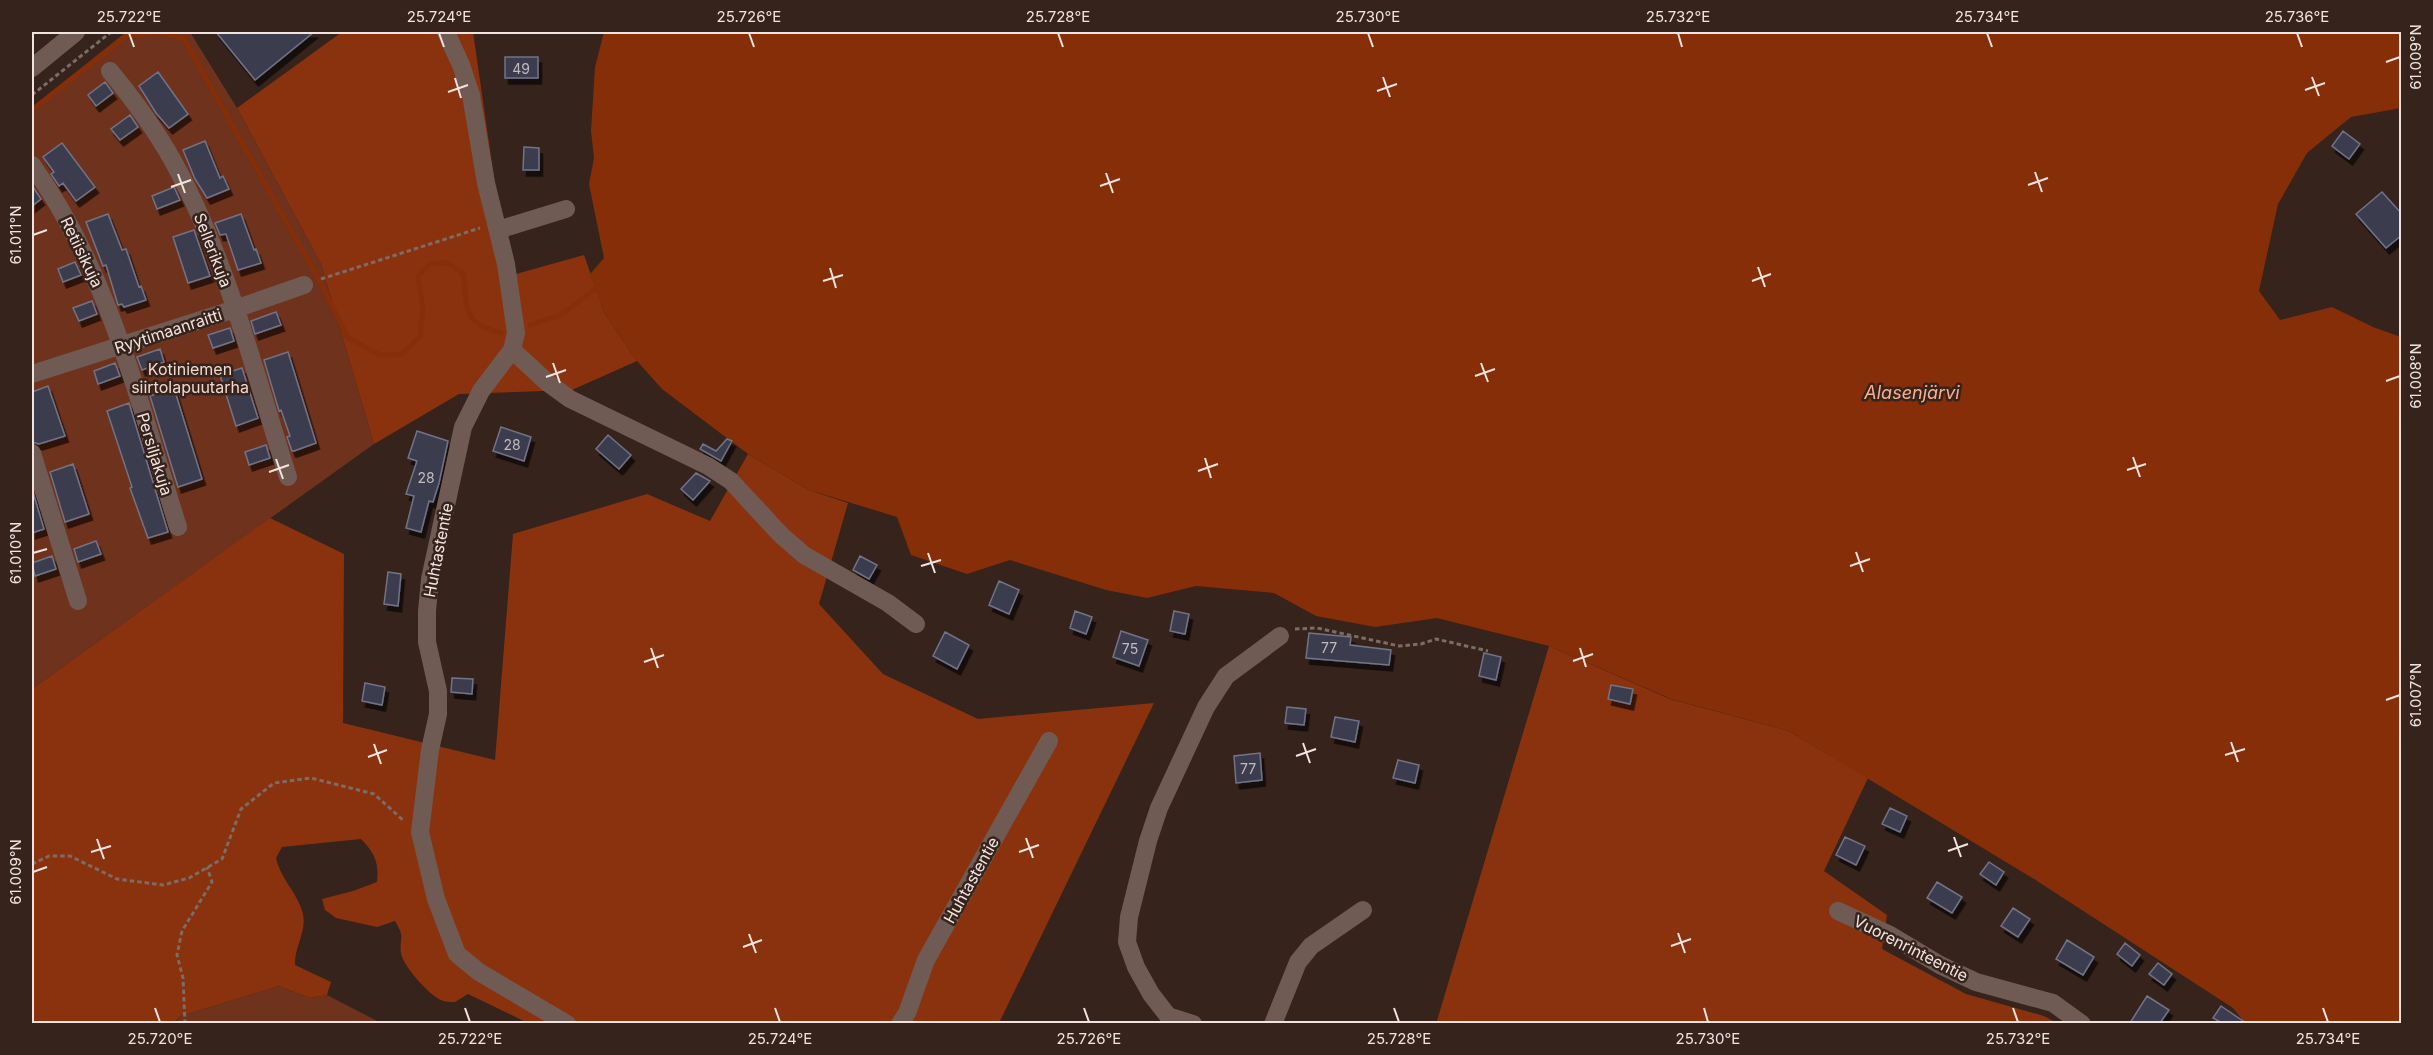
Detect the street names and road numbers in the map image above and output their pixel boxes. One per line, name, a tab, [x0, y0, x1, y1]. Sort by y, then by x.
street label: Sellerikuja	[190, 210, 236, 290]
street label: Retiisikuja	[56, 214, 108, 290]
street label: Ryytimaanraitti	[112, 304, 224, 358]
street label: Persiljakuja	[133, 410, 177, 498]
street label: Huhtastentie	[419, 501, 457, 599]
street label: Huhtastentie	[939, 833, 1003, 927]
street label: Vuorenrinteentie	[1850, 911, 1972, 985]

